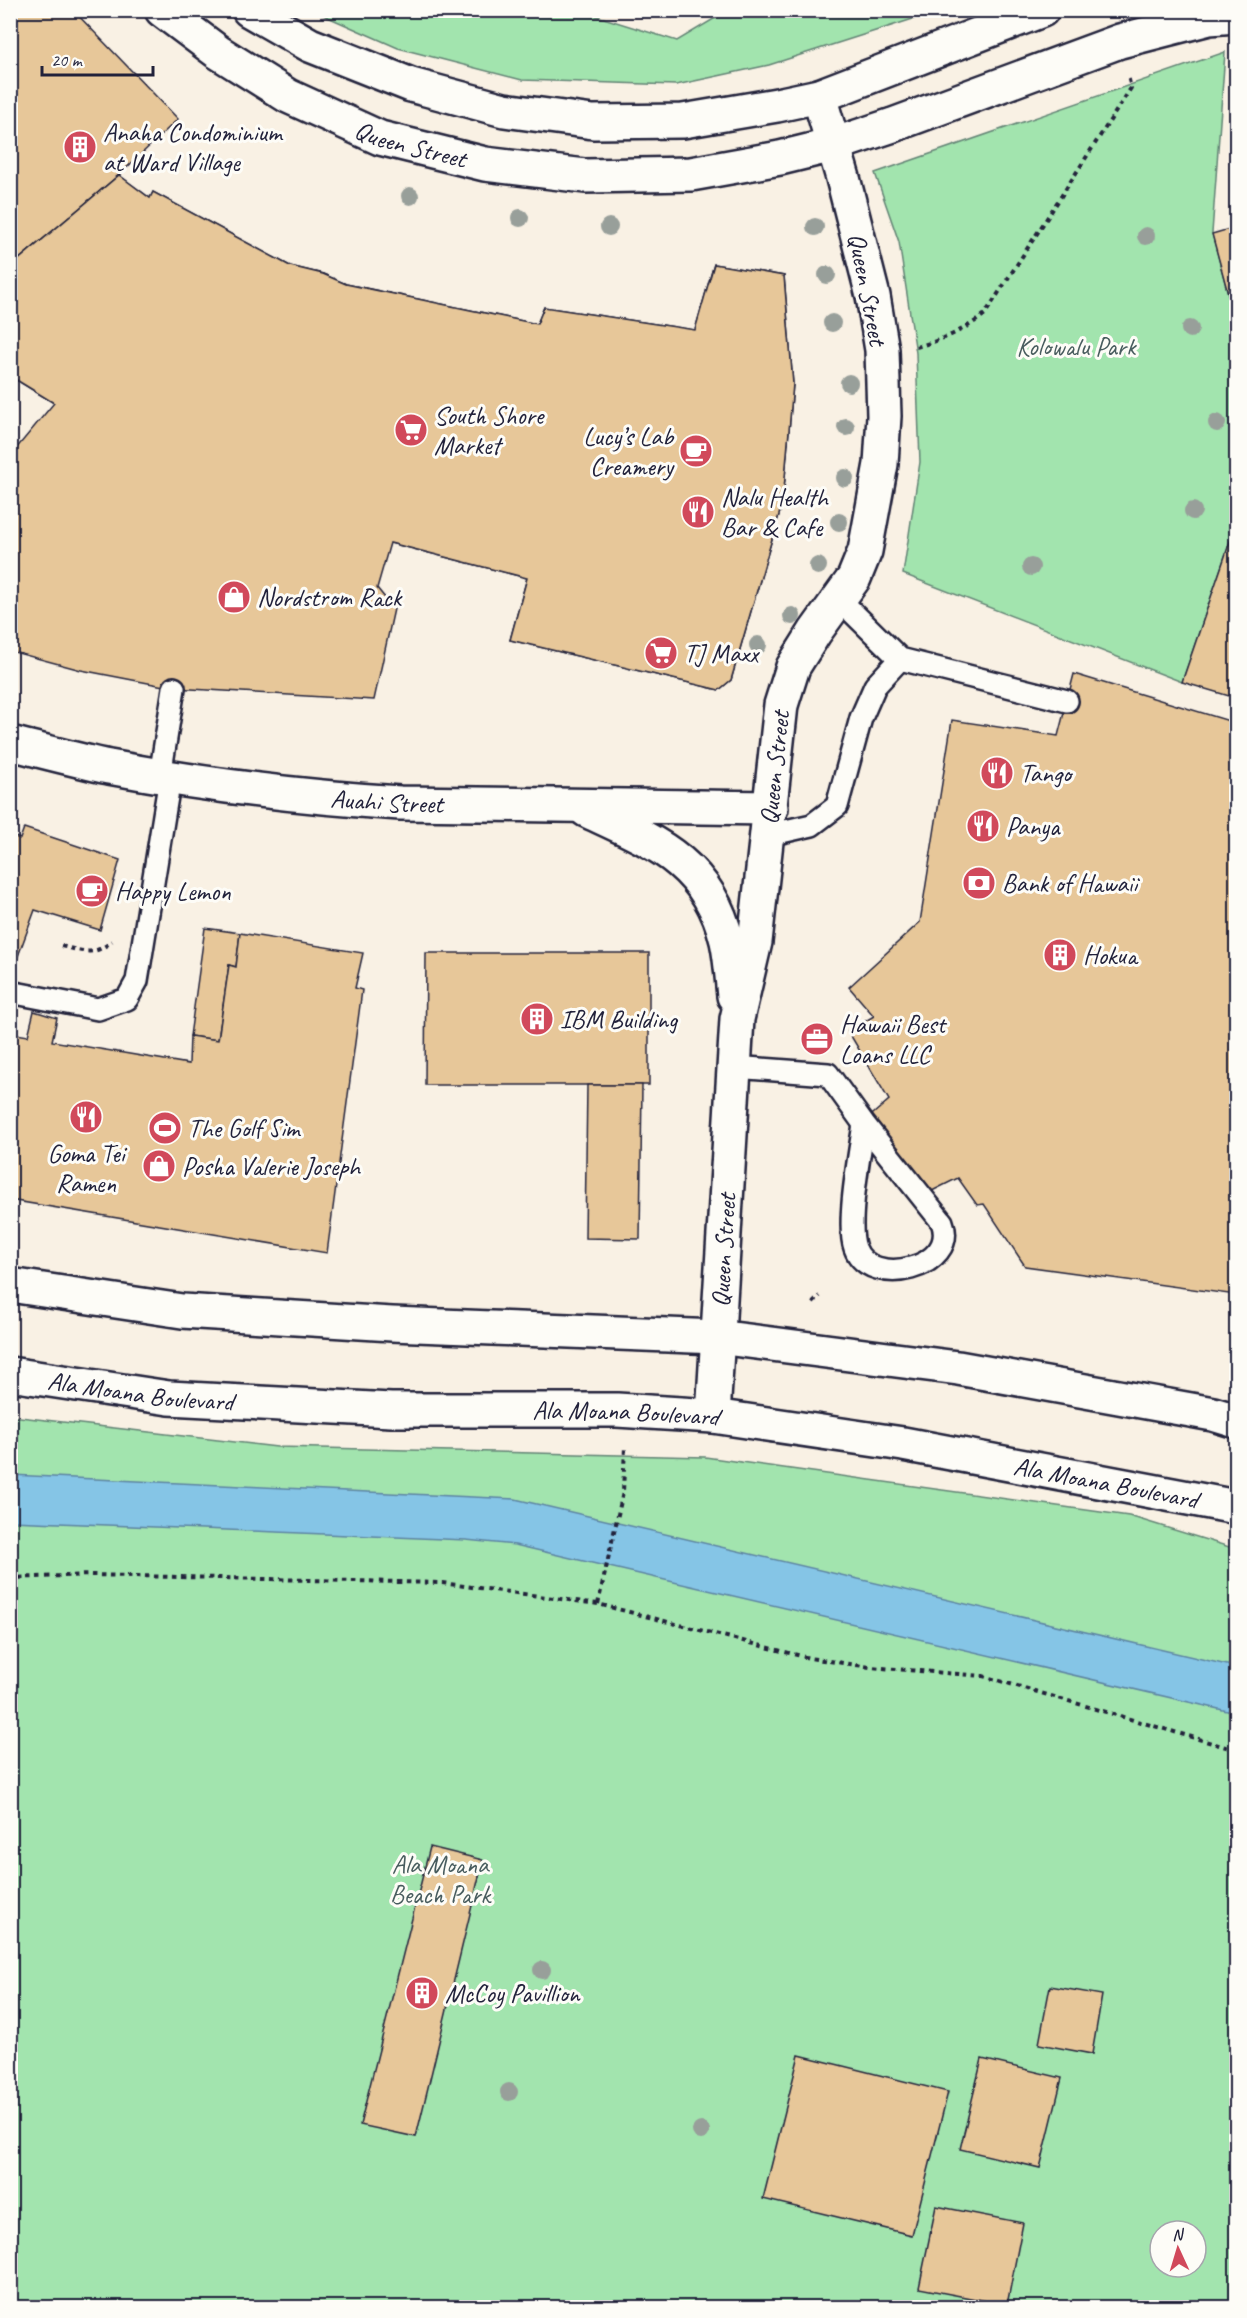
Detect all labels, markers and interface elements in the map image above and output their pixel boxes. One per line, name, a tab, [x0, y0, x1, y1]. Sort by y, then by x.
scale bar	[42, 39, 153, 77]
text: 20 m	[51, 49, 84, 71]
street label: Queen Street	[350, 113, 472, 176]
place label: Anaha Condominium at Ward Village	[103, 116, 284, 179]
building icon: Anaha Condominium at Ward Village	[62, 129, 98, 165]
street label: Queen Street	[840, 230, 895, 350]
park label: Kolowalu Park	[1017, 330, 1137, 363]
place label: South Shore Market	[434, 399, 546, 462]
supermarket icon: South Shore Market	[393, 412, 429, 448]
place label: Lucy’s Lab Creamery	[583, 420, 675, 483]
cafe icon: Lucy’s Lab Creamery	[678, 433, 714, 469]
place label: Nalu Health Bar & Cafe	[721, 481, 830, 544]
restaurant icon: Nalu Health Bar & Cafe	[680, 494, 716, 530]
shop icon: Nordstrom Rack	[216, 579, 252, 615]
place label: Nordstrom Rack	[257, 581, 403, 614]
supermarket icon: TJ Maxx	[643, 635, 679, 671]
place label: TJ Maxx	[684, 637, 760, 670]
street label: Queen Street	[752, 707, 797, 826]
restaurant icon: Tango	[979, 755, 1015, 791]
place label: Tango	[1020, 757, 1074, 790]
street label: Auahi Street	[329, 782, 445, 821]
restaurant icon: Panya	[965, 808, 1001, 844]
place label: Panya	[1006, 810, 1061, 843]
bank icon: Bank of Hawaii	[961, 865, 997, 901]
place label: Bank of Hawaii	[1002, 867, 1140, 900]
cafe icon: Happy Lemon	[74, 873, 110, 909]
place label: Happy Lemon	[115, 875, 231, 908]
building icon: Hokua	[1042, 937, 1078, 973]
place label: Hokua	[1083, 939, 1139, 972]
building icon: IBM Building	[519, 1001, 555, 1037]
place label: IBM Building	[560, 1003, 679, 1036]
place label: Hawaii Best Loans LLC	[840, 1008, 947, 1071]
office icon: Hawaii Best Loans LLC	[799, 1021, 835, 1057]
restaurant icon: Goma Tei Ramen	[68, 1099, 104, 1135]
sports icon: The Golf Sim	[147, 1110, 183, 1146]
place label: The Golf Sim	[188, 1112, 302, 1145]
place label: Goma Tei Ramen	[47, 1137, 128, 1200]
shop icon: Posha Valerie Joseph	[141, 1148, 177, 1184]
place label: Posha Valerie Joseph	[182, 1150, 362, 1183]
street label: Queen Street	[704, 1190, 744, 1308]
street label: Ala Moana Boulevard	[46, 1364, 238, 1419]
street label: Ala Moana Boulevard	[533, 1394, 725, 1434]
street label: Ala Moana Boulevard	[1011, 1449, 1204, 1517]
park label: Ala Moana Beach Park	[390, 1848, 493, 1911]
building icon: McCoy Pavillion	[404, 1975, 440, 2011]
place label: McCoy Pavillion	[445, 1977, 581, 2010]
north arrow	[1148, 2219, 1208, 2279]
text: N	[1171, 2224, 1186, 2245]

